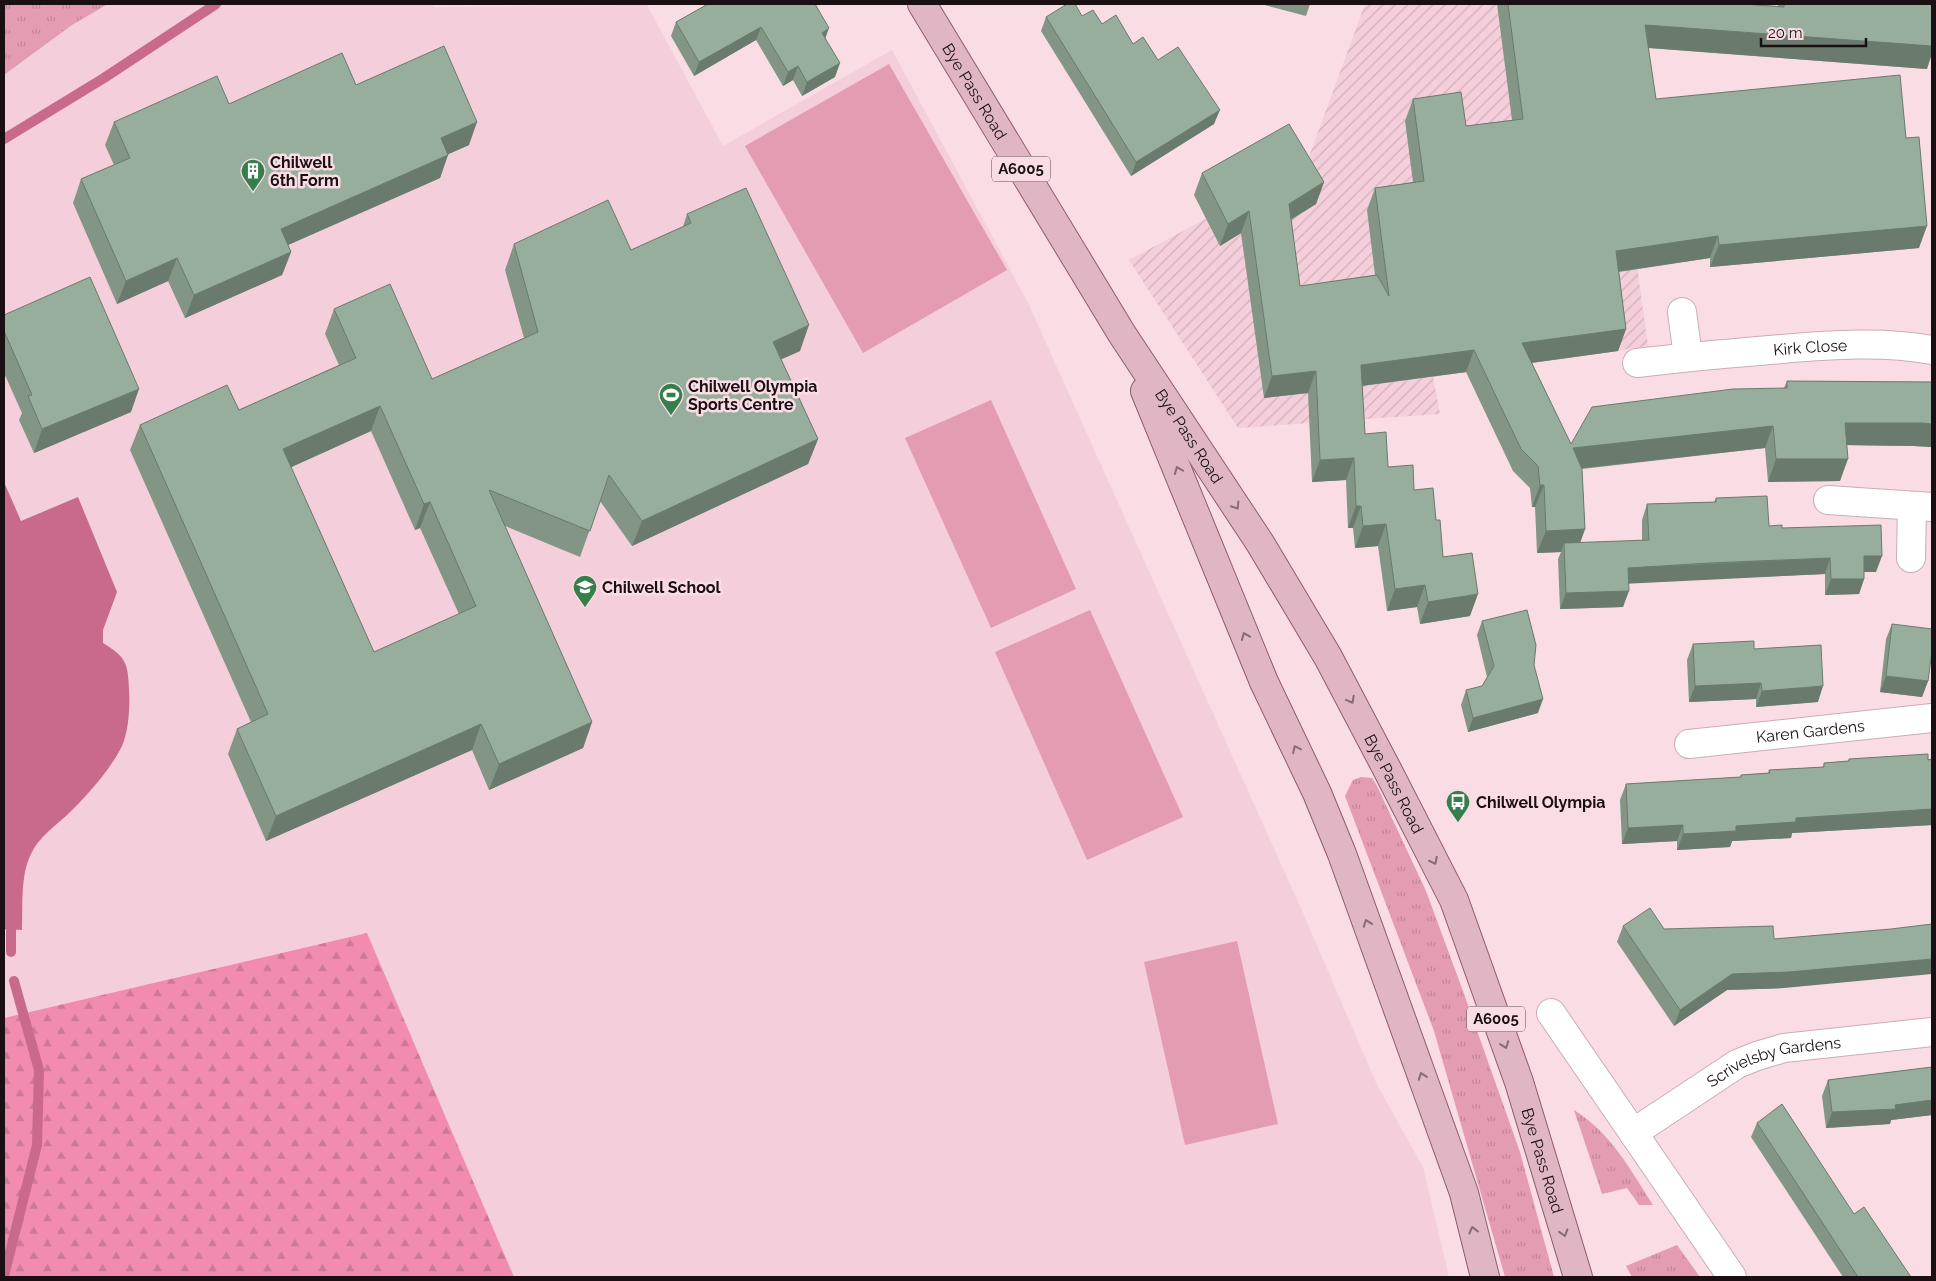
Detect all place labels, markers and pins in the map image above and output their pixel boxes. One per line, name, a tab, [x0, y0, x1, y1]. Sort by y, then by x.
place label: Chilwell 6th Form	[270, 153, 339, 190]
building icon: Chilwell 6th Form	[240, 158, 266, 192]
place label: Chilwell Olympia Sports Centre	[688, 377, 818, 414]
sports icon: Chilwell Olympia Sports Centre	[658, 382, 684, 416]
school or university icon: Chilwell School	[572, 574, 598, 608]
place label: Chilwell School	[602, 578, 722, 597]
bus stop icon: Chilwell Olympia	[1445, 789, 1471, 823]
place label: Chilwell Olympia	[1476, 793, 1606, 812]

